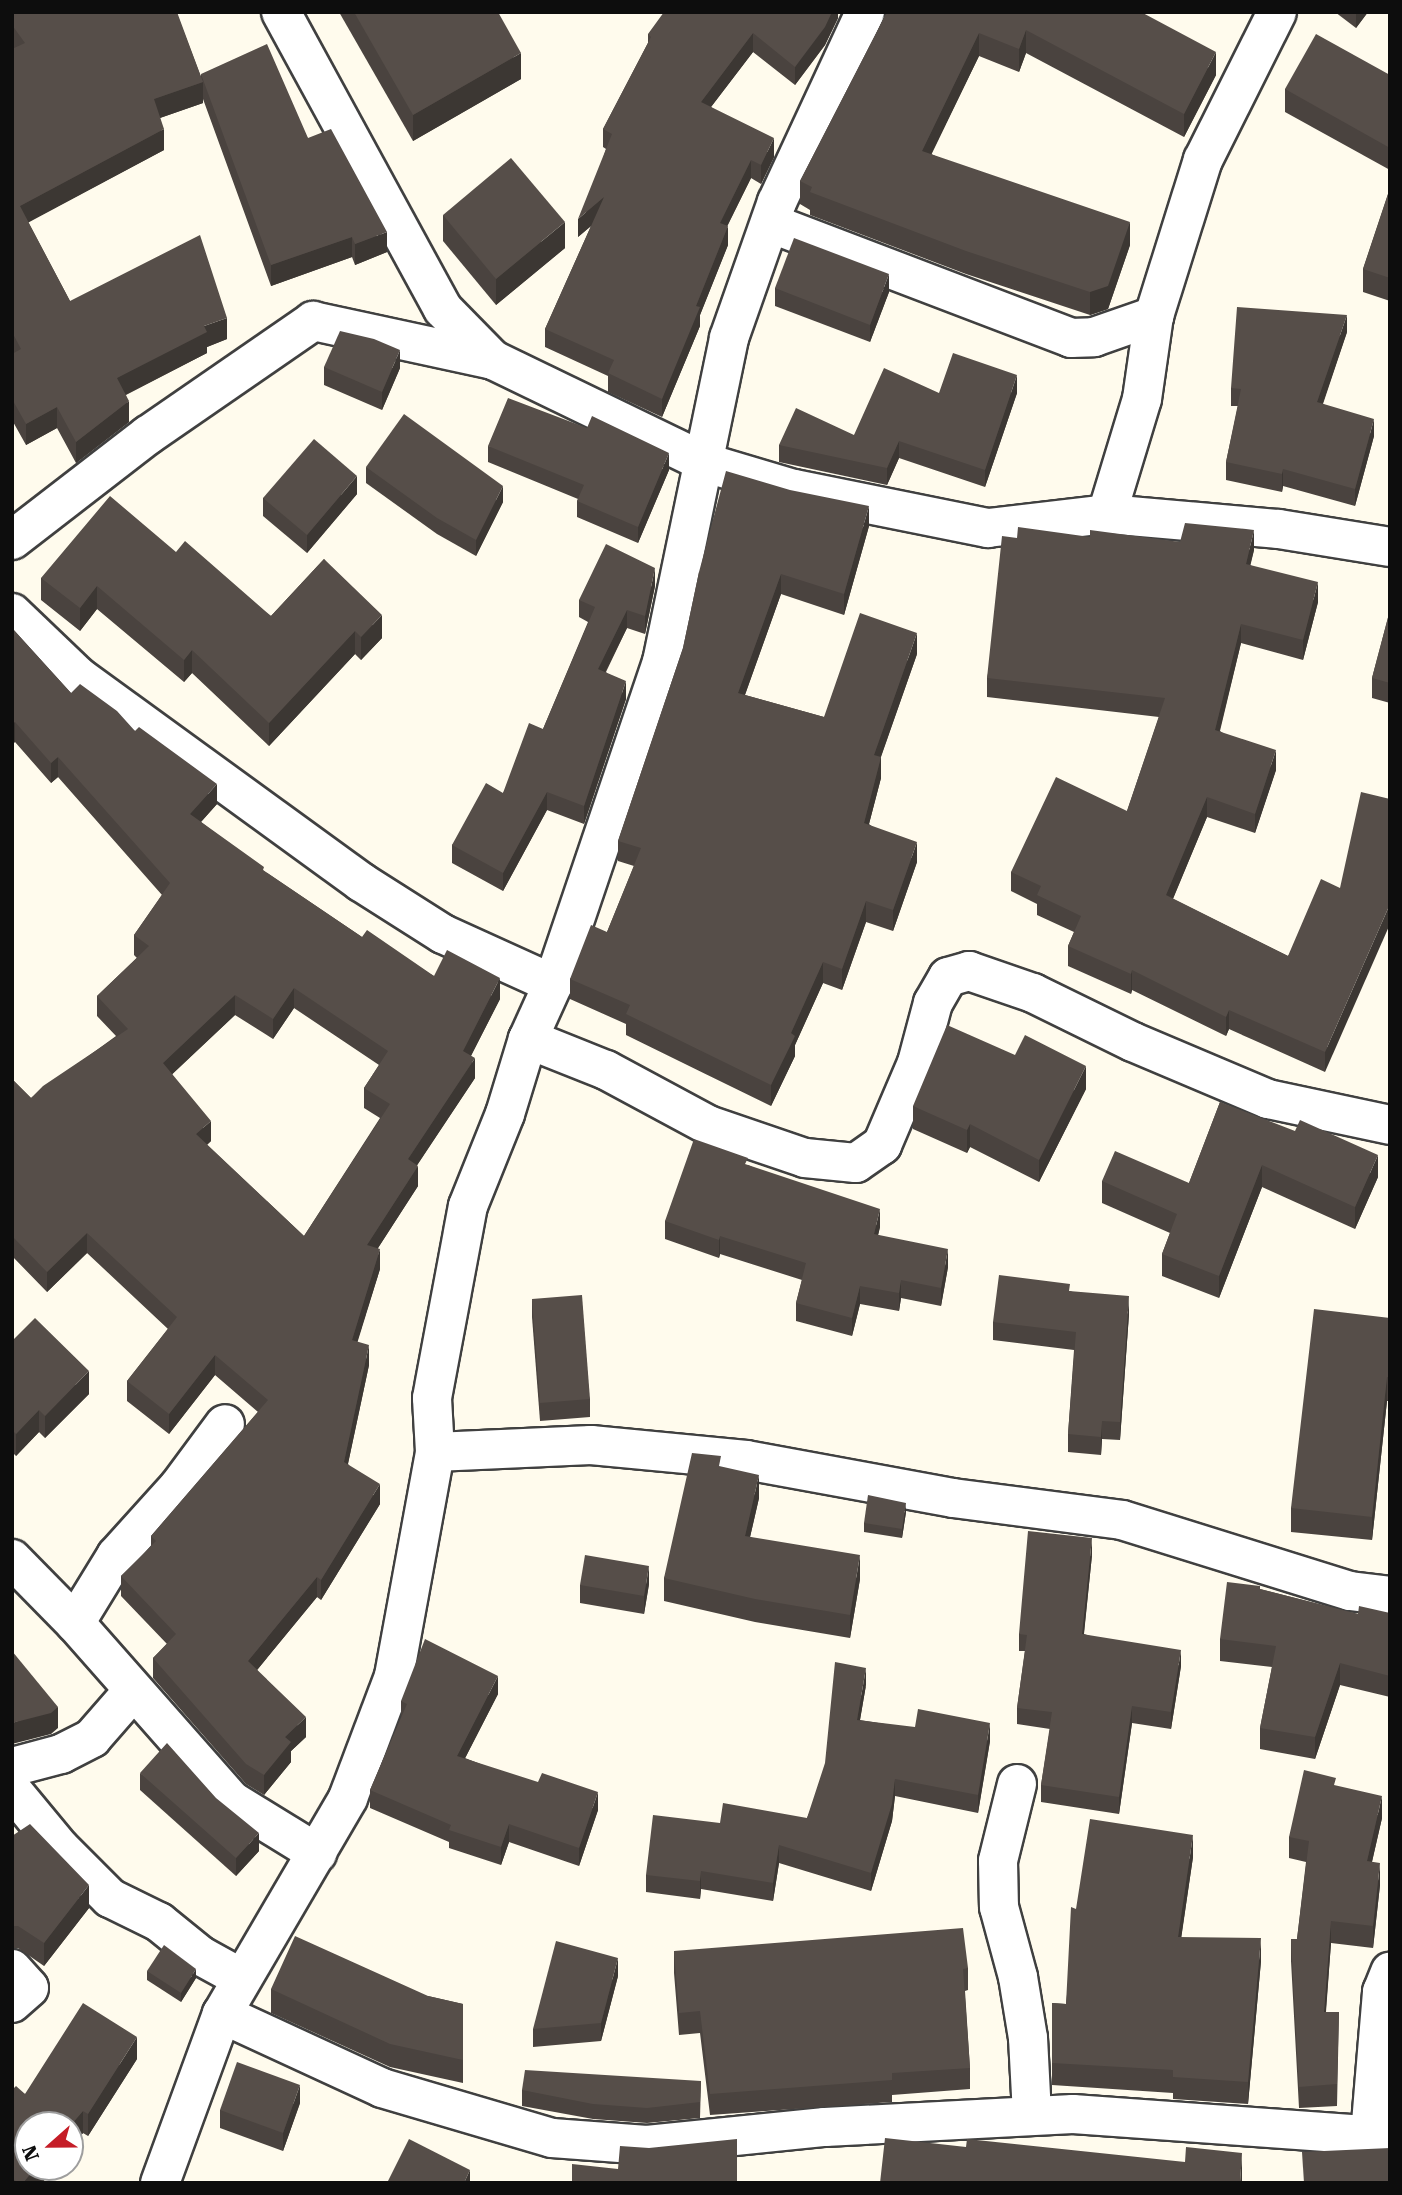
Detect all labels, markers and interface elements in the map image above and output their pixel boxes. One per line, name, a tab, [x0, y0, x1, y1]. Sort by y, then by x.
north arrow	[14, 2111, 84, 2181]
text: N	[17, 2142, 44, 2164]

